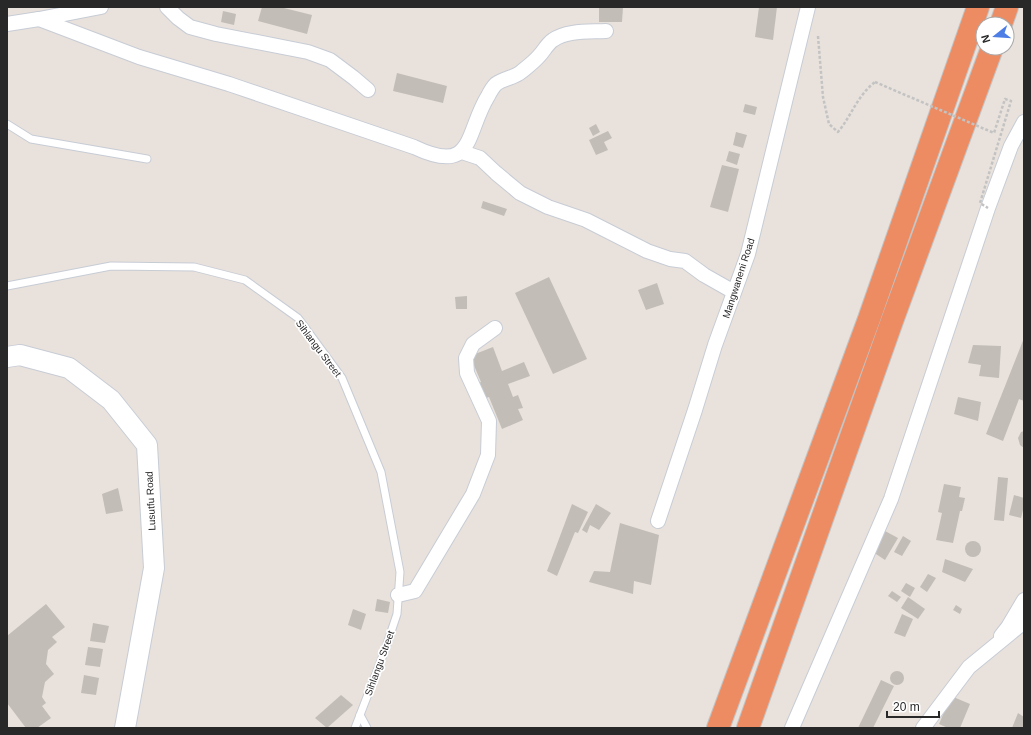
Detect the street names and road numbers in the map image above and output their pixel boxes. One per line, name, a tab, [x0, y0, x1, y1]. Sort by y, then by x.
street label: Mangwaneni Road	[720, 237, 757, 320]
street label: Sihlangu Street	[294, 318, 344, 379]
street label: Lusutfu Road	[143, 471, 158, 531]
street label: Sihlangu Street	[363, 629, 396, 697]

